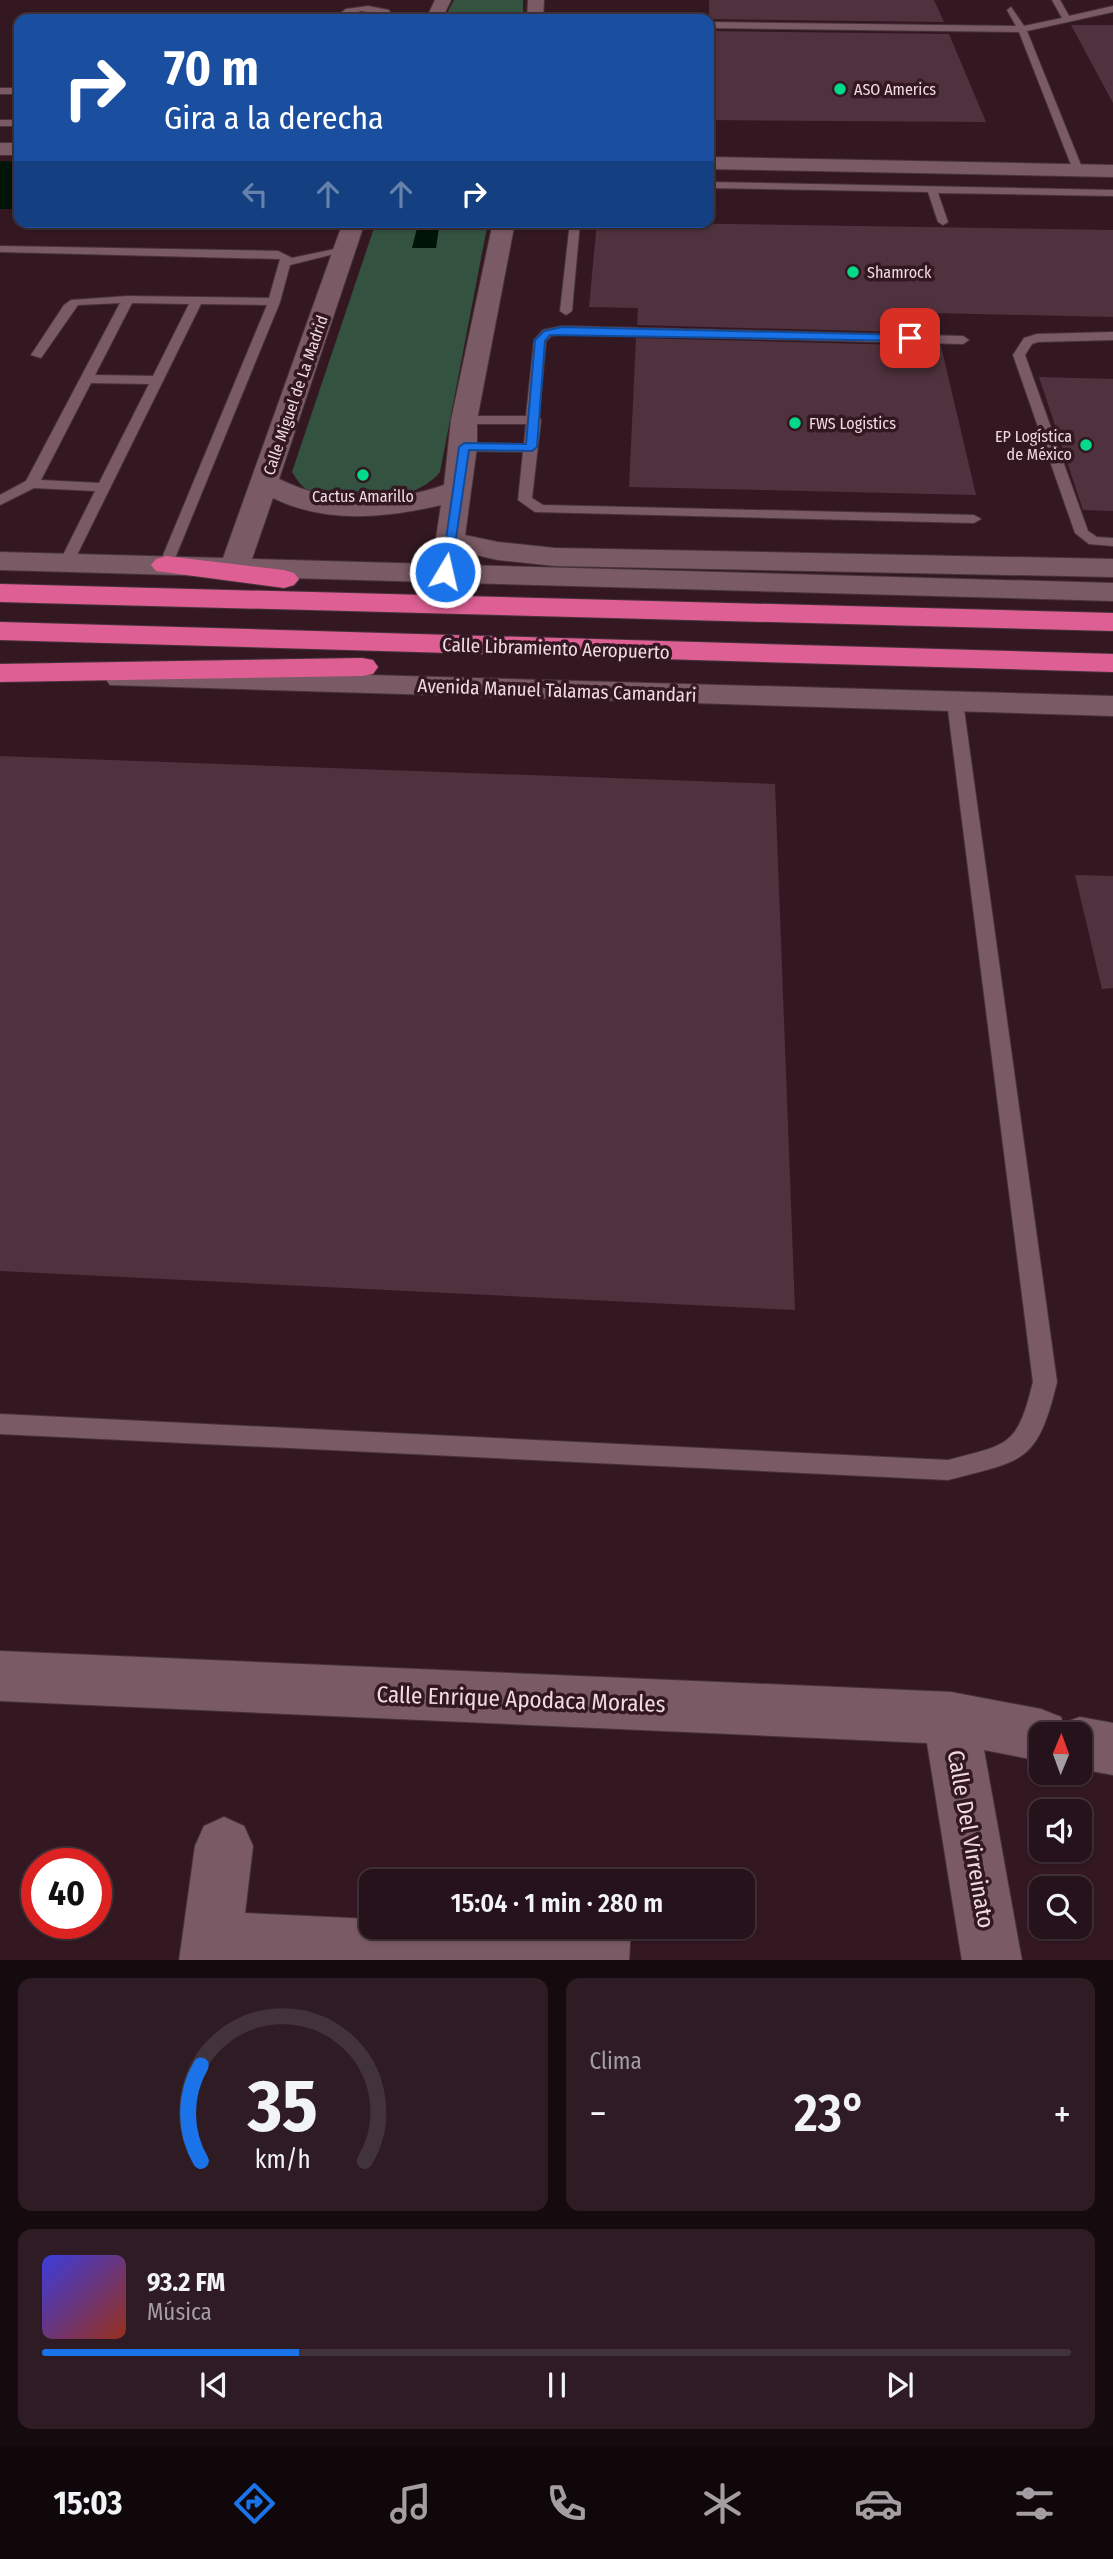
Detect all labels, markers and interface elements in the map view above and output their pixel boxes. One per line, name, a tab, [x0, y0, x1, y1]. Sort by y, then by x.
text: 70 m	[164, 39, 259, 98]
icon: right	[49, 42, 140, 133]
place label: ASO Americs	[854, 80, 936, 99]
marker: ASO Americs	[832, 81, 848, 97]
text: Gira a la derecha	[164, 99, 384, 137]
icon: left	[236, 175, 274, 213]
icon: ahead	[309, 175, 347, 213]
icon: ahead	[382, 175, 420, 213]
icon: right	[455, 175, 493, 213]
place label: Shamrock	[867, 263, 932, 282]
marker: Shamrock	[845, 264, 861, 280]
pin	[880, 308, 940, 368]
street label: Calle Miguel de La Madrid	[259, 313, 332, 477]
icon: arrive	[891, 319, 929, 357]
place label: FWS Logistics	[809, 414, 896, 433]
marker: FWS Logistics	[787, 415, 803, 431]
place label: EP Logística de México	[995, 427, 1072, 464]
marker: EP Logística de México	[1078, 437, 1094, 453]
marker: Cactus Amarillo	[355, 467, 371, 483]
place label: Cactus Amarillo	[312, 487, 414, 506]
position arrow	[408, 535, 482, 609]
street label: Calle Libramiento Aeropuerto	[442, 633, 670, 664]
street label: Avenida Manuel Talamas Camandari	[417, 674, 697, 707]
street label: Calle Enrique Apodaca Morales	[376, 1680, 666, 1718]
north arrow	[1029, 1722, 1092, 1785]
map controls	[1029, 1722, 1092, 1939]
street label: Calle Del Virreinato	[942, 1748, 1000, 1930]
button: sound	[1029, 1799, 1092, 1862]
speed limit sign: 40	[21, 1848, 112, 1939]
button: search	[1029, 1876, 1092, 1939]
text: 15:04 · 1 min · 280 m	[451, 1888, 663, 1919]
text: Clima	[590, 2047, 642, 2075]
text: 35	[247, 2063, 318, 2150]
text: 23°	[794, 2082, 866, 2145]
text: −	[590, 2091, 607, 2137]
text: +	[1054, 2091, 1071, 2137]
text: km/h	[255, 2144, 311, 2174]
text: 93.2 FM	[147, 2267, 225, 2298]
text: Música	[147, 2298, 212, 2326]
icon: previous	[195, 2366, 233, 2404]
icon: pause	[538, 2366, 576, 2404]
icon: next	[881, 2366, 919, 2404]
icon: directions	[230, 2479, 279, 2528]
icon: music	[386, 2479, 435, 2528]
icon: phone	[542, 2479, 591, 2528]
icon: climate	[698, 2479, 747, 2528]
icon: car	[854, 2479, 903, 2528]
icon: filters	[1010, 2479, 1059, 2528]
text: 15:03	[54, 2484, 122, 2522]

